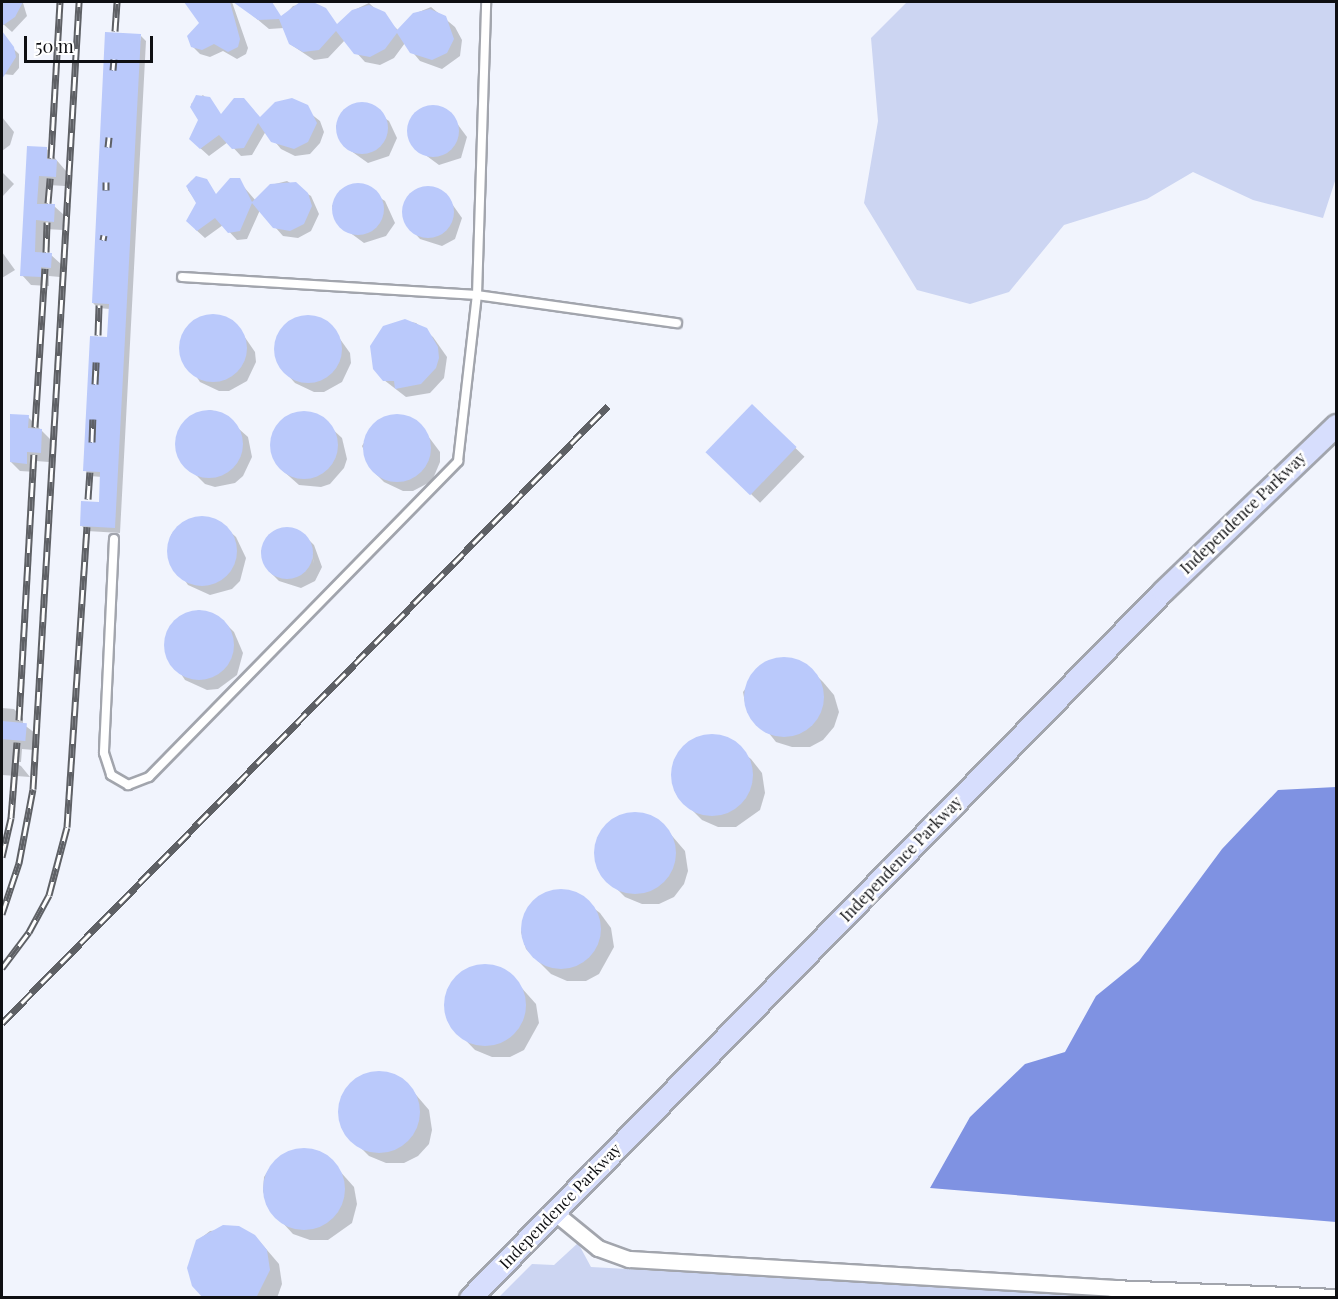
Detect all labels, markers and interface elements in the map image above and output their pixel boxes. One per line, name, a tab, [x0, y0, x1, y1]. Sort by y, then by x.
scale bar	[27, 24, 156, 62]
text: 50 m	[35, 34, 74, 58]
street label: Independence Parkway	[1176, 448, 1310, 578]
street label: Independence Parkway	[836, 792, 966, 926]
street label: Independence Parkway	[495, 1139, 625, 1273]

